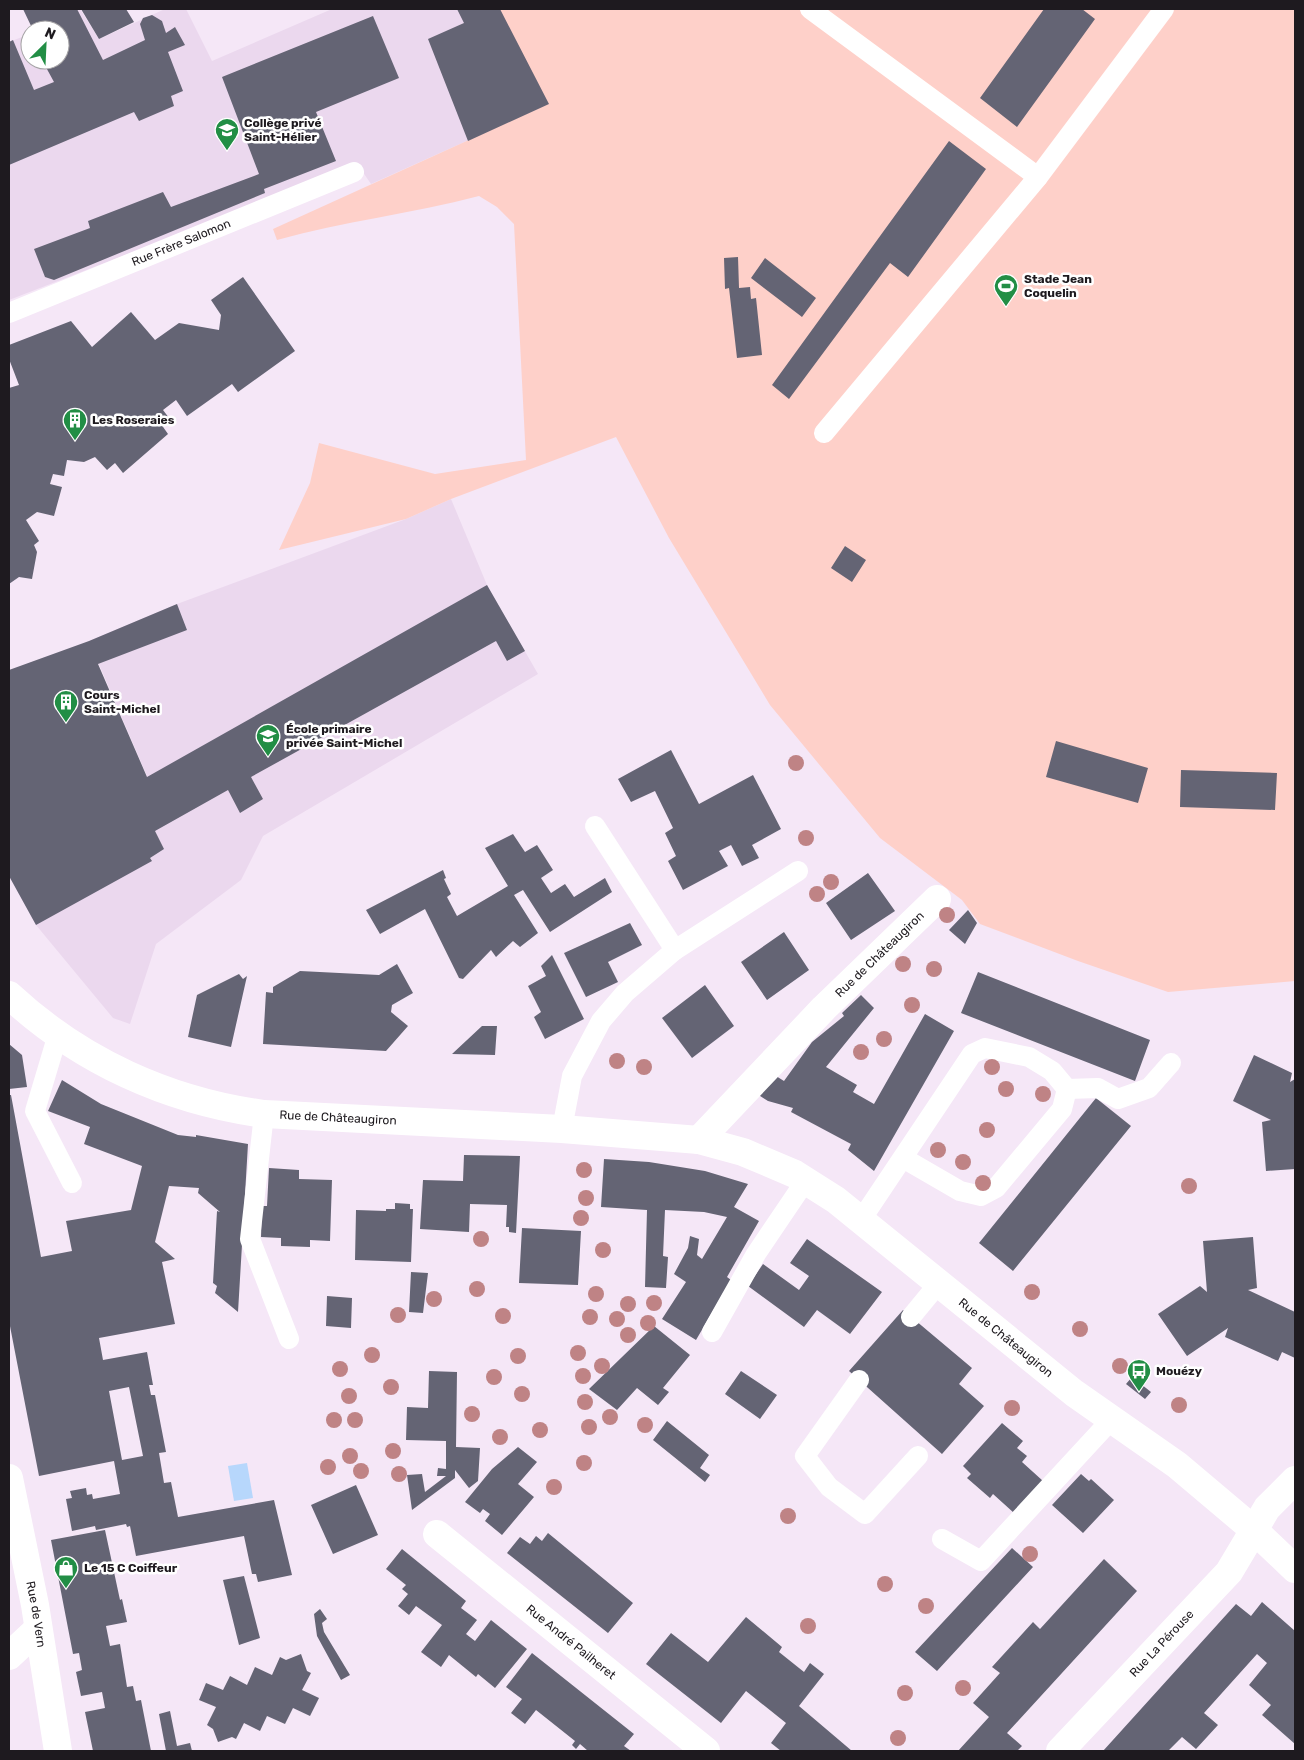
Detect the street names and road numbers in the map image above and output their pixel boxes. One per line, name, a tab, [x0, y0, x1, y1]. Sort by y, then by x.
street label: Rue Frère Salomon	[130, 216, 233, 269]
street label: Rue de Châteaugiron	[832, 909, 927, 1000]
street label: Rue de Châteaugiron	[279, 1108, 397, 1128]
street label: Rue de Châteaugiron	[956, 1295, 1056, 1380]
street label: Rue de Vern	[23, 1580, 49, 1648]
street label: Rue André Pailheret	[523, 1602, 619, 1682]
street label: Rue La Pérouse	[1127, 1607, 1197, 1680]

